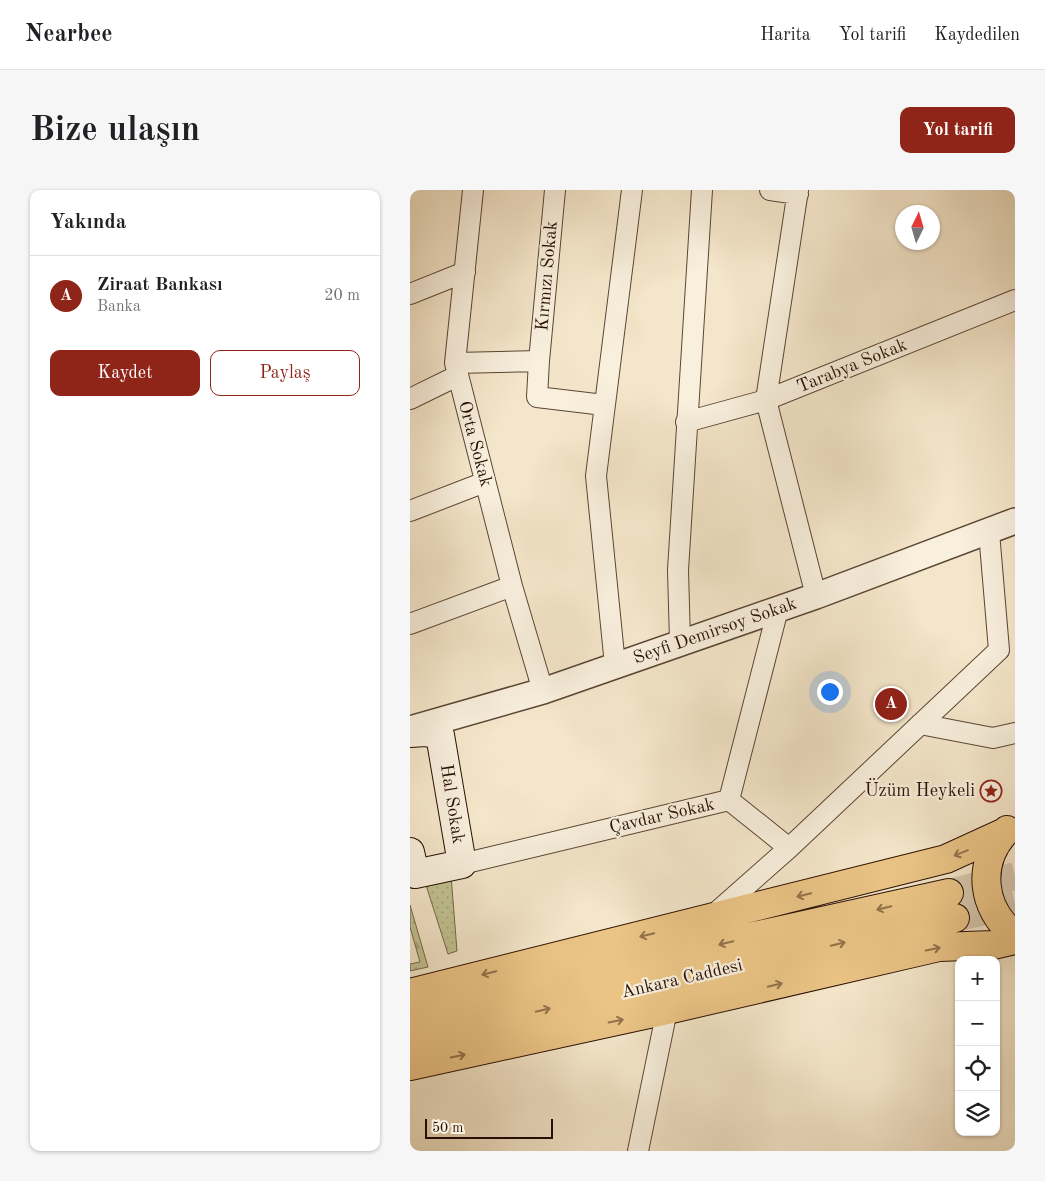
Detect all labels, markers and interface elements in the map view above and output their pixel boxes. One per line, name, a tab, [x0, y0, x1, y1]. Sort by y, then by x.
text: Nearbee	[25, 23, 113, 47]
text: Harita	[760, 26, 811, 44]
text: Yol tarifi	[839, 26, 906, 44]
text: Kaydedilen	[934, 26, 1020, 44]
button: Yol tarifi	[900, 107, 1015, 153]
text: Bize ulaşın	[30, 113, 200, 148]
north arrow	[895, 205, 940, 250]
text: Yakında	[50, 212, 126, 233]
street label: Kırmızı Sokak	[533, 220, 561, 332]
text: Ziraat Bankası	[97, 276, 223, 295]
text: A	[60, 288, 72, 304]
text: 20 m	[324, 288, 360, 304]
text: Banka	[97, 299, 141, 315]
street label: Tarabya Sokak	[794, 336, 910, 396]
button: Kaydet	[50, 350, 200, 396]
button: Paylaş	[210, 350, 360, 396]
street label: Orta Sokak	[455, 399, 495, 489]
street label: Seyfi Demirsoy Sokak	[631, 595, 799, 667]
your location	[817, 679, 843, 705]
pin: A	[875, 685, 907, 723]
street label: Hal Sokak	[437, 763, 467, 845]
place label: Üzüm Heykeli	[865, 778, 975, 800]
place icon: Üzüm Heykeli	[979, 779, 1003, 803]
street label: Çavdar Sokak	[608, 795, 716, 837]
one-way arrow	[954, 849, 969, 858]
one-way arrow	[797, 891, 813, 900]
one-way arrow	[877, 904, 893, 913]
one-way arrow	[639, 931, 655, 940]
one-way arrow	[718, 939, 734, 948]
one-way arrow	[830, 939, 846, 948]
one-way arrow	[925, 943, 941, 953]
street label: Ankara Caddesi	[620, 956, 744, 1002]
map controls	[955, 956, 1000, 1136]
button: +	[955, 956, 1000, 1001]
one-way arrow	[481, 969, 497, 978]
one-way arrow	[766, 980, 782, 989]
button: −	[955, 1001, 1000, 1046]
one-way arrow	[535, 1005, 551, 1014]
one-way arrow	[608, 1016, 624, 1025]
button: locate	[955, 1046, 1000, 1091]
one-way arrow	[449, 1051, 465, 1060]
button: layers	[955, 1091, 1000, 1136]
scale bar	[425, 1116, 552, 1139]
text: 50 m	[432, 1121, 463, 1135]

